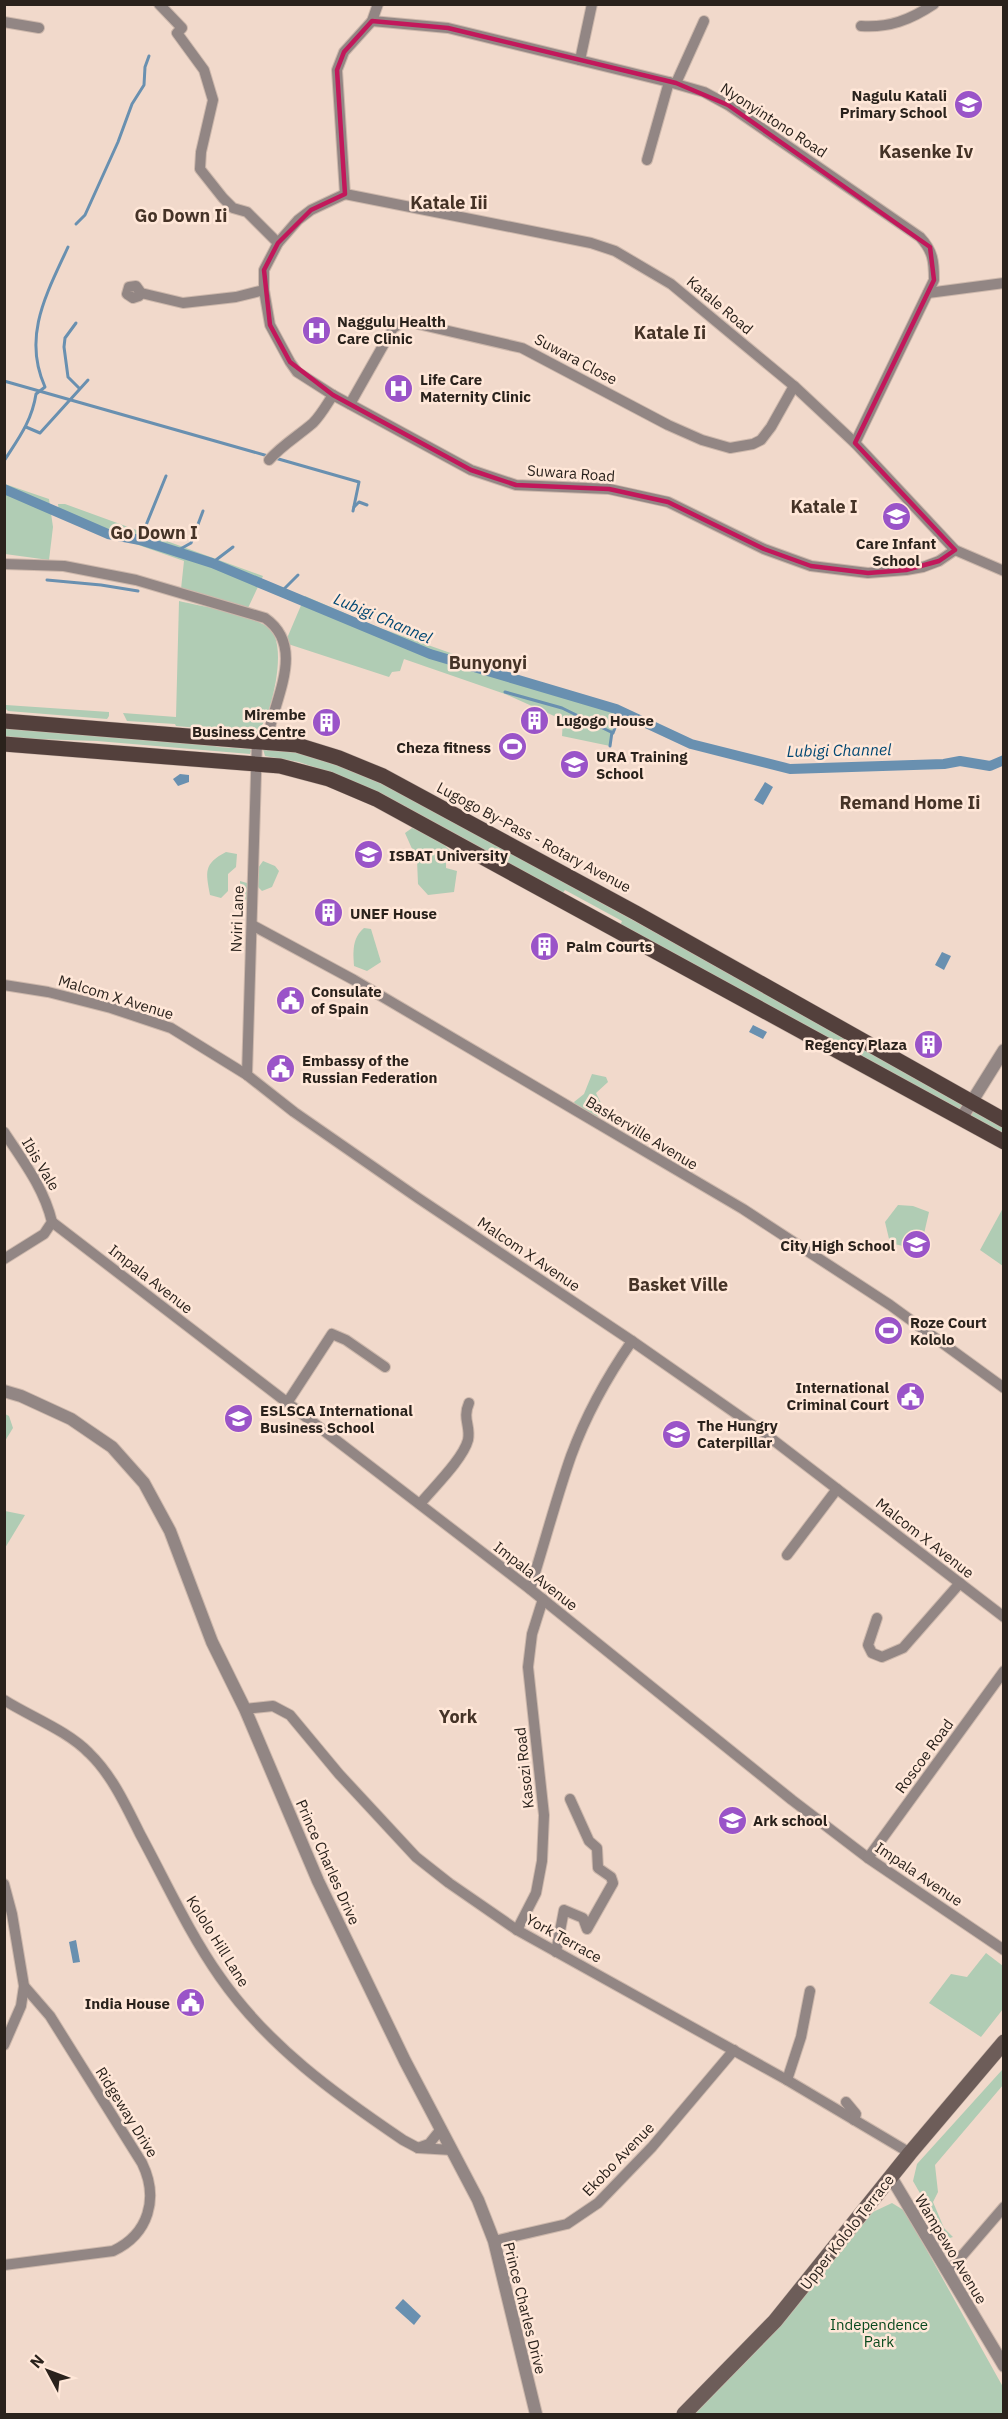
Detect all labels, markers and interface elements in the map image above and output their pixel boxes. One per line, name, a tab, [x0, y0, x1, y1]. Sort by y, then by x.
street label: Nyonyintono Road	[717, 79, 831, 161]
place label: Nagulu Katali Primary School	[840, 86, 947, 122]
school or university icon: Nagulu Katali Primary School	[952, 88, 984, 120]
district label: Kasenke Iv	[879, 140, 973, 163]
district label: Katale Iii	[410, 191, 488, 214]
district label: Go Down Ii	[135, 204, 227, 227]
street label: Katale Road	[683, 272, 757, 338]
place label: Naggulu Health Care Clinic	[337, 312, 446, 348]
hospital icon: Naggulu Health Care Clinic	[300, 314, 332, 346]
district label: Katale Ii	[634, 321, 706, 344]
street label: Suwara Close	[531, 329, 621, 389]
place label: Life Care Maternity Clinic	[420, 370, 531, 406]
hospital icon: Life Care Maternity Clinic	[383, 372, 415, 404]
street label: Suwara Road	[526, 460, 616, 486]
district label: Katale I	[790, 495, 858, 518]
school or university icon: Care Infant School	[880, 500, 912, 532]
district label: Go Down I	[110, 521, 198, 544]
place label: Care Infant School	[856, 534, 936, 570]
water label: Lubigi Channel	[331, 588, 436, 648]
district label: Bunyonyi	[449, 651, 527, 674]
building icon: Lugogo House	[519, 704, 551, 736]
place label: Mirembe Business Centre	[192, 705, 306, 741]
building icon: Mirembe Business Centre	[311, 707, 343, 739]
place label: Lugogo House	[556, 711, 654, 730]
sports icon: Cheza fitness	[496, 731, 528, 763]
place label: Cheza fitness	[396, 738, 491, 757]
water label: Lubigi Channel	[787, 739, 892, 761]
place label: URA Training School	[596, 747, 688, 783]
school or university icon: URA Training School	[559, 749, 591, 781]
street label: Lugogo By-Pass - Rotary Avenue	[434, 778, 634, 896]
district label: Remand Home Ii	[840, 791, 980, 814]
school or university icon: ISBAT University	[352, 839, 384, 871]
place label: ISBAT University	[389, 846, 508, 865]
street label: Nviri Lane	[226, 885, 248, 953]
building icon: UNEF House	[313, 897, 345, 929]
place label: UNEF House	[350, 904, 437, 923]
building icon: Palm Courts	[529, 930, 561, 962]
place label: Palm Courts	[566, 937, 653, 956]
street label: Malcom X Avenue	[56, 970, 176, 1024]
place label: Consulate of Spain	[311, 982, 382, 1018]
public building icon: Consulate of Spain	[274, 984, 306, 1016]
building icon: Regency Plaza	[912, 1028, 944, 1060]
place label: Regency Plaza	[805, 1035, 907, 1054]
place label: Embassy of the Russian Federation	[302, 1051, 437, 1087]
public building icon: Embassy of the Russian Federation	[265, 1053, 297, 1085]
street label: Baskerville Avenue	[582, 1092, 702, 1174]
street label: Ibis Vale	[18, 1134, 64, 1194]
street label: Malcom X Avenue	[474, 1213, 584, 1295]
school or university icon: City High School	[900, 1229, 932, 1261]
place label: City High School	[780, 1236, 895, 1255]
street label: Impala Avenue	[105, 1240, 197, 1318]
district label: Basket Ville	[628, 1273, 728, 1296]
place label: Roze Court Kololo	[910, 1313, 987, 1349]
sports icon: Roze Court Kololo	[873, 1315, 905, 1347]
place label: International Criminal Court	[787, 1378, 889, 1414]
public building icon: International Criminal Court	[894, 1380, 926, 1412]
place label: ESLSCA International Business School	[260, 1401, 413, 1437]
school or university icon: ESLSCA International Business School	[223, 1403, 255, 1435]
place label: The Hungry Caterpillar	[697, 1416, 778, 1452]
school or university icon: The Hungry Caterpillar	[660, 1418, 692, 1450]
street label: Malcom X Avenue	[872, 1494, 978, 1582]
street label: Impala Avenue	[490, 1537, 582, 1615]
district label: York	[439, 1705, 478, 1728]
street label: Roscoe Road	[891, 1715, 957, 1797]
street label: Kasozi Road	[510, 1726, 538, 1810]
street label: Prince Charles Drive	[292, 1796, 364, 1928]
school or university icon: Ark school	[716, 1804, 748, 1836]
place label: Ark school	[753, 1811, 828, 1830]
street label: Impala Avenue	[872, 1838, 966, 1910]
street label: Kololo Hill Lane	[182, 1892, 254, 1990]
street label: York Terrace	[523, 1909, 605, 1967]
public building icon: India House	[175, 1987, 207, 2019]
place label: India House	[85, 1994, 170, 2013]
street label: Ridgeway Drive	[92, 2063, 162, 2161]
street label: Ekobo Avenue	[578, 2118, 658, 2200]
street label: Upper Kololo Terrace	[796, 2170, 898, 2294]
street label: Wampewo Avenue	[911, 2191, 991, 2307]
street label: Prince Charles Drive	[499, 2240, 551, 2376]
park label: Independence Park	[830, 2315, 928, 2351]
north arrow	[18, 2341, 78, 2401]
text: N	[25, 2350, 48, 2372]

